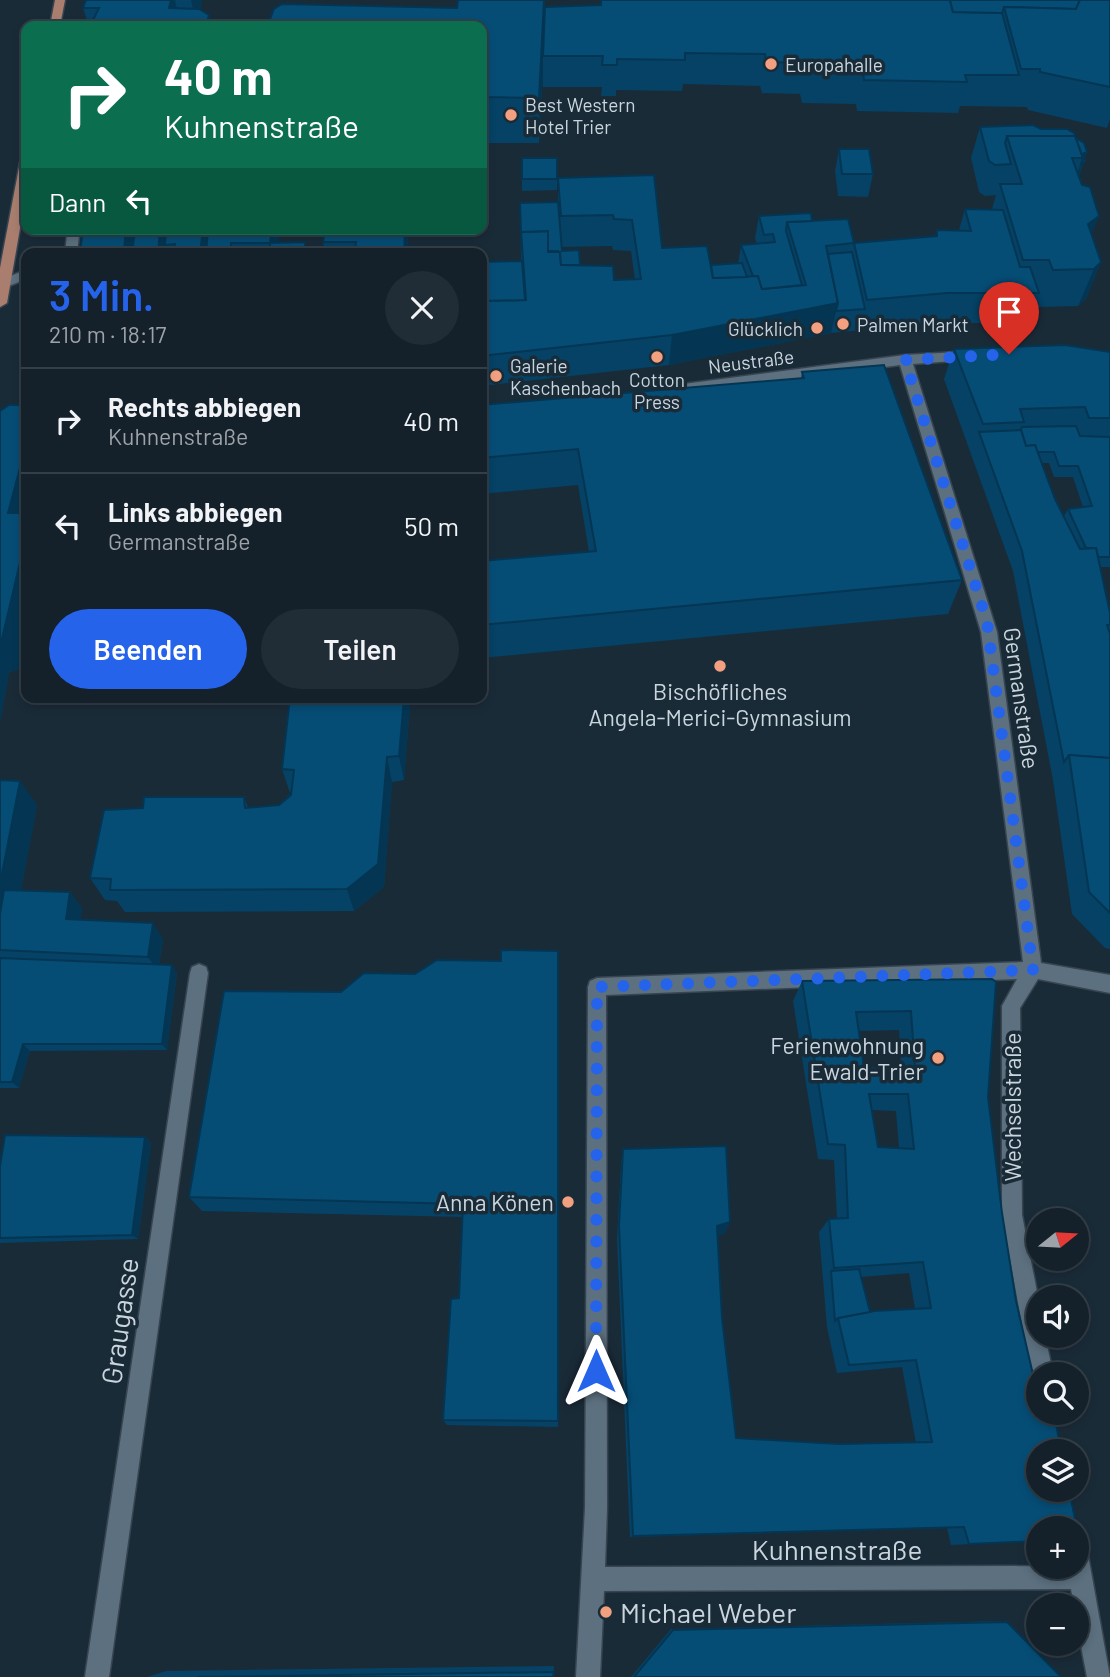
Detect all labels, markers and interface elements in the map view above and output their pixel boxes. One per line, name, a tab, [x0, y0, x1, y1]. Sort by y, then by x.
text: 40 m	[164, 46, 272, 105]
icon: right	[49, 49, 140, 140]
place label: Europahalle	[785, 53, 883, 76]
marker: Europahalle	[763, 56, 779, 72]
place label: Best Western Hotel Trier	[525, 93, 635, 138]
text: Kuhnenstraße	[164, 106, 359, 144]
marker: Best Western Hotel Trier	[503, 107, 519, 123]
icon: left	[120, 182, 158, 220]
text: Dann	[49, 186, 106, 217]
text: 3 Min.	[49, 269, 154, 319]
button: close	[385, 271, 459, 345]
pin	[979, 282, 1039, 354]
icon: arrive	[990, 293, 1028, 331]
place label: Palmen Markt	[857, 313, 969, 336]
marker: Palmen Markt	[835, 316, 851, 332]
place label: Glücklich	[728, 317, 803, 340]
text: 210 m · 18:17	[49, 320, 166, 348]
marker: Glücklich	[809, 320, 825, 336]
street label: Neustraße	[707, 344, 795, 378]
marker: Cotton Press	[649, 349, 665, 365]
place label: Galerie Kaschenbach	[510, 354, 621, 399]
marker: Galerie Kaschenbach	[488, 368, 504, 384]
place label: Cotton Press	[629, 368, 685, 413]
text: Rechts abbiegen	[108, 391, 301, 422]
icon: right	[49, 402, 87, 440]
text: 40 m	[403, 405, 459, 436]
text: Kuhnenstraße	[108, 422, 248, 450]
text: Links abbiegen	[108, 496, 282, 527]
icon: left	[49, 507, 87, 545]
text: 50 m	[404, 510, 459, 541]
text: Germanstraße	[108, 527, 250, 555]
button: Beenden	[49, 609, 247, 689]
button: Teilen	[261, 609, 459, 689]
street label: Germanstraße	[998, 626, 1046, 770]
marker: Bischöfliches Angela-Merici-Gymnasium	[712, 658, 728, 674]
place label: Bischöfliches Angela-Merici-Gymnasium	[588, 677, 852, 731]
place label: Ferienwohnung Ewald-Trier	[770, 1031, 925, 1085]
street label: Wechselstraße	[998, 1033, 1026, 1181]
marker: Ferienwohnung Ewald-Trier	[930, 1050, 946, 1066]
place label: Anna Könen	[436, 1188, 554, 1216]
marker: Anna Könen	[560, 1194, 576, 1210]
north arrow	[1026, 1208, 1088, 1270]
map controls	[1026, 1208, 1089, 1656]
street label: Graugasse	[93, 1256, 145, 1386]
button: sound	[1026, 1285, 1089, 1348]
position arrow	[559, 1334, 633, 1408]
button: search	[1026, 1362, 1089, 1425]
button: layers	[1026, 1439, 1089, 1502]
button: +	[1026, 1516, 1089, 1579]
street label: Kuhnenstraße	[752, 1532, 922, 1566]
button: −	[1026, 1593, 1089, 1656]
place label: Michael Weber	[620, 1595, 796, 1629]
marker: Michael Weber	[598, 1604, 614, 1620]

